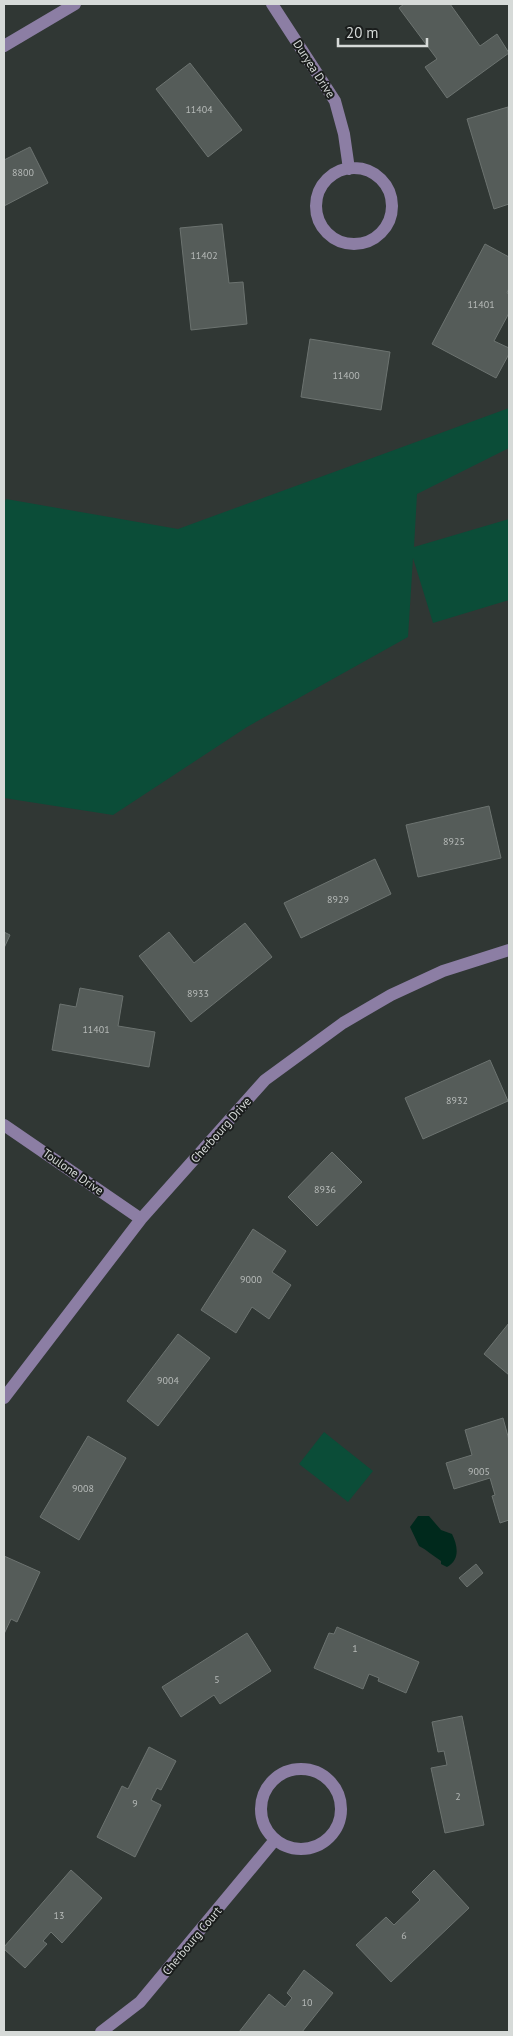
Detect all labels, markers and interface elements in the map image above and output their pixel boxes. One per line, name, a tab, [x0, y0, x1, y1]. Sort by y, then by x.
scale bar	[338, 15, 427, 47]
text: 20 m	[346, 23, 379, 42]
street label: Duryea Drive	[290, 37, 339, 100]
house number: 11404	[185, 103, 213, 116]
house number: 8800	[12, 166, 34, 179]
house number: 11402	[190, 249, 218, 262]
house number: 11401	[467, 298, 495, 311]
house number: 11400	[332, 369, 360, 382]
house number: 8925	[443, 835, 465, 848]
house number: 8929	[327, 893, 349, 906]
house number: 8933	[187, 987, 209, 1000]
house number: 11401	[82, 1023, 110, 1036]
street label: Cherbourg Drive	[187, 1094, 254, 1166]
house number: 8932	[446, 1094, 468, 1107]
street label: Toulone Drive	[40, 1145, 107, 1198]
house number: 8936	[314, 1183, 336, 1196]
house number: 9000	[240, 1273, 262, 1286]
house number: 9004	[157, 1374, 179, 1387]
house number: 9005	[468, 1465, 490, 1478]
house number: 9008	[72, 1482, 94, 1495]
house number: 1	[352, 1642, 358, 1655]
house number: 5	[214, 1673, 220, 1686]
house number: 2	[455, 1790, 461, 1803]
house number: 9	[132, 1797, 138, 1810]
street label: Cherbourg Court	[159, 1903, 225, 1978]
house number: 13	[54, 1909, 64, 1922]
house number: 6	[401, 1929, 407, 1942]
house number: 10	[302, 1996, 313, 2009]

